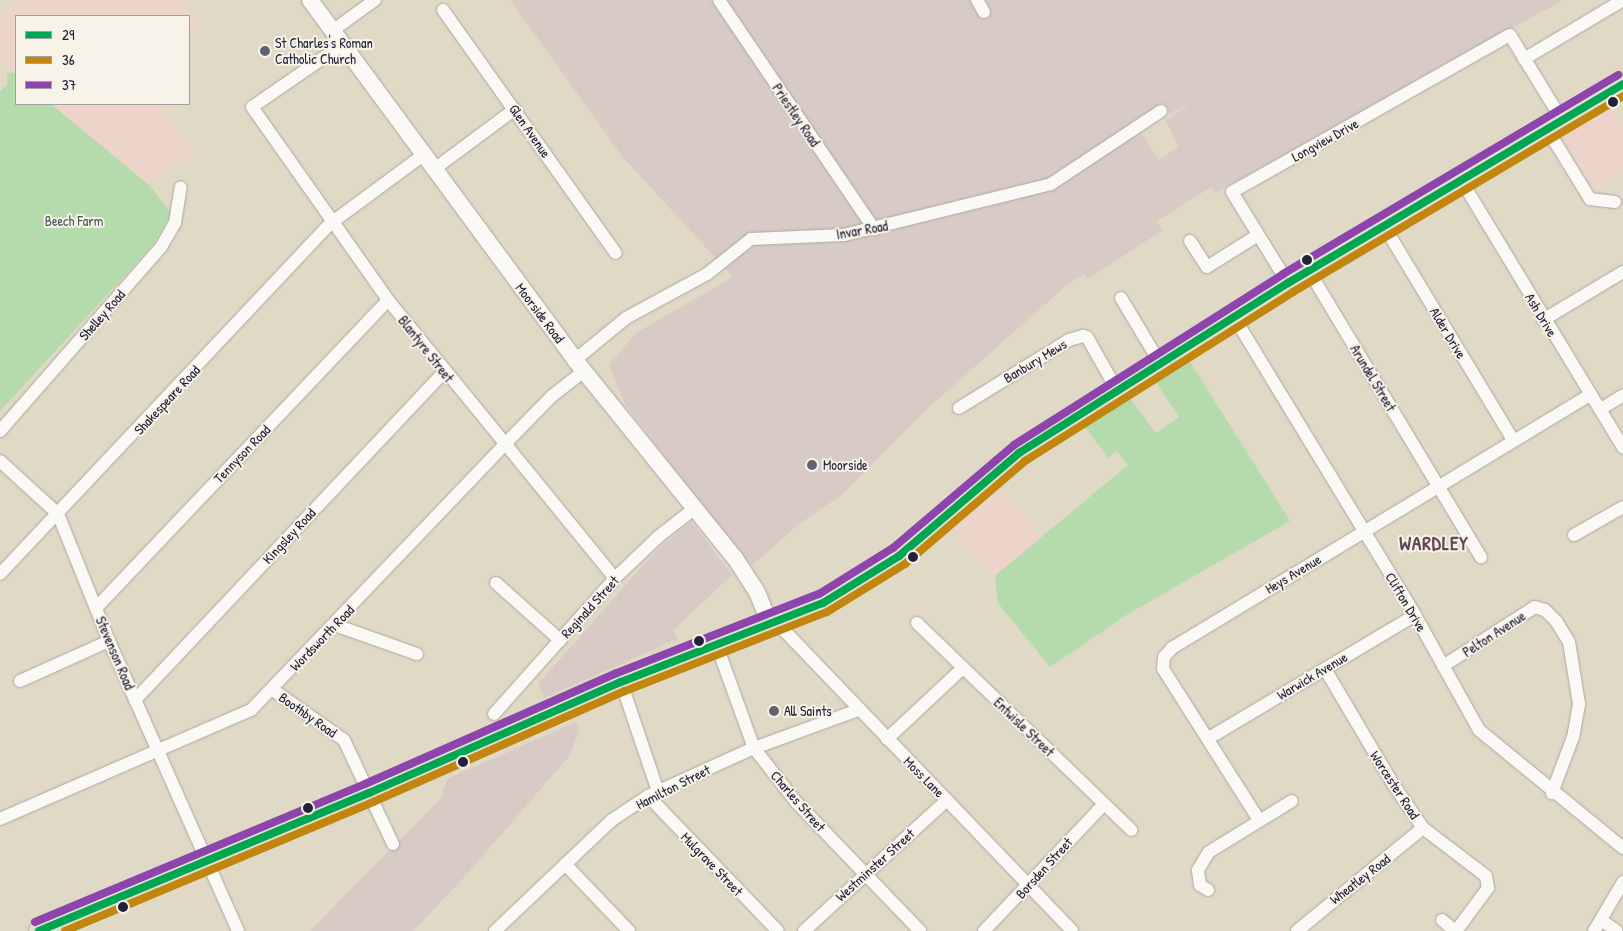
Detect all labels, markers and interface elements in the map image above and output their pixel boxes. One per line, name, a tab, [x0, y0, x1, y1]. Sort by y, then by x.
legend	[15, 15, 190, 105]
text: 29	[62, 24, 75, 45]
place label: St Charles's Roman Catholic Church	[275, 35, 373, 68]
marker: St Charles's Roman Catholic Church	[259, 45, 271, 57]
text: 36	[62, 49, 75, 70]
text: 37	[62, 74, 76, 95]
street label: Priestley Road	[769, 80, 823, 150]
unlabelled marker	[1608, 97, 1618, 107]
street label: Glen Avenue	[506, 101, 554, 161]
street label: Longview Drive	[1289, 115, 1361, 165]
park label: Beech Farm	[45, 213, 103, 229]
street label: Invar Road	[835, 217, 889, 243]
unlabelled marker	[1302, 255, 1312, 265]
street label: Moorside Road	[512, 280, 568, 346]
street label: Shelley Road	[75, 286, 129, 344]
street label: Ash Drive	[1522, 290, 1560, 340]
street label: Alder Drive	[1426, 304, 1470, 362]
street label: Blantyre Street	[395, 312, 457, 386]
street label: Banbury Mews	[1000, 336, 1070, 386]
street label: Arundel Street	[1347, 342, 1399, 414]
street label: Shakespeare Road	[131, 362, 203, 438]
street label: Tennyson Road	[210, 421, 274, 487]
place label: Moorside	[823, 457, 868, 473]
marker: Moorside	[805, 458, 819, 472]
street label: Kingsley Road	[259, 505, 319, 567]
district label: WARDLEY	[1398, 533, 1470, 555]
street label: Heys Avenue	[1262, 551, 1324, 597]
unlabelled marker	[908, 552, 918, 562]
street label: Clifton Drive	[1382, 569, 1430, 635]
street label: Reginald Street	[558, 572, 622, 642]
street label: Wordsworth Road	[286, 602, 358, 674]
street label: Pelton Avenue	[1459, 607, 1529, 661]
street label: Stevenson Road	[92, 614, 138, 692]
unlabelled marker	[694, 636, 704, 646]
street label: Warwick Avenue	[1274, 648, 1350, 704]
street label: Boothby Road	[276, 689, 340, 741]
street label: Entwisle Street	[990, 694, 1058, 760]
place label: All Saints	[784, 703, 832, 719]
marker: All Saints	[768, 705, 780, 717]
street label: Worcester Road	[1367, 748, 1423, 822]
street label: Moss Lane	[900, 753, 948, 801]
unlabelled marker	[458, 757, 468, 767]
street label: Hamilton Street	[633, 761, 713, 813]
street label: Charles Street	[767, 767, 829, 835]
unlabelled marker	[303, 803, 313, 813]
street label: Westminster Street	[832, 825, 918, 905]
street label: Mulgrave Street	[678, 829, 746, 899]
street label: Borsden Street	[1012, 834, 1076, 902]
street label: Wheatley Road	[1327, 850, 1393, 908]
unlabelled marker	[118, 902, 128, 912]

